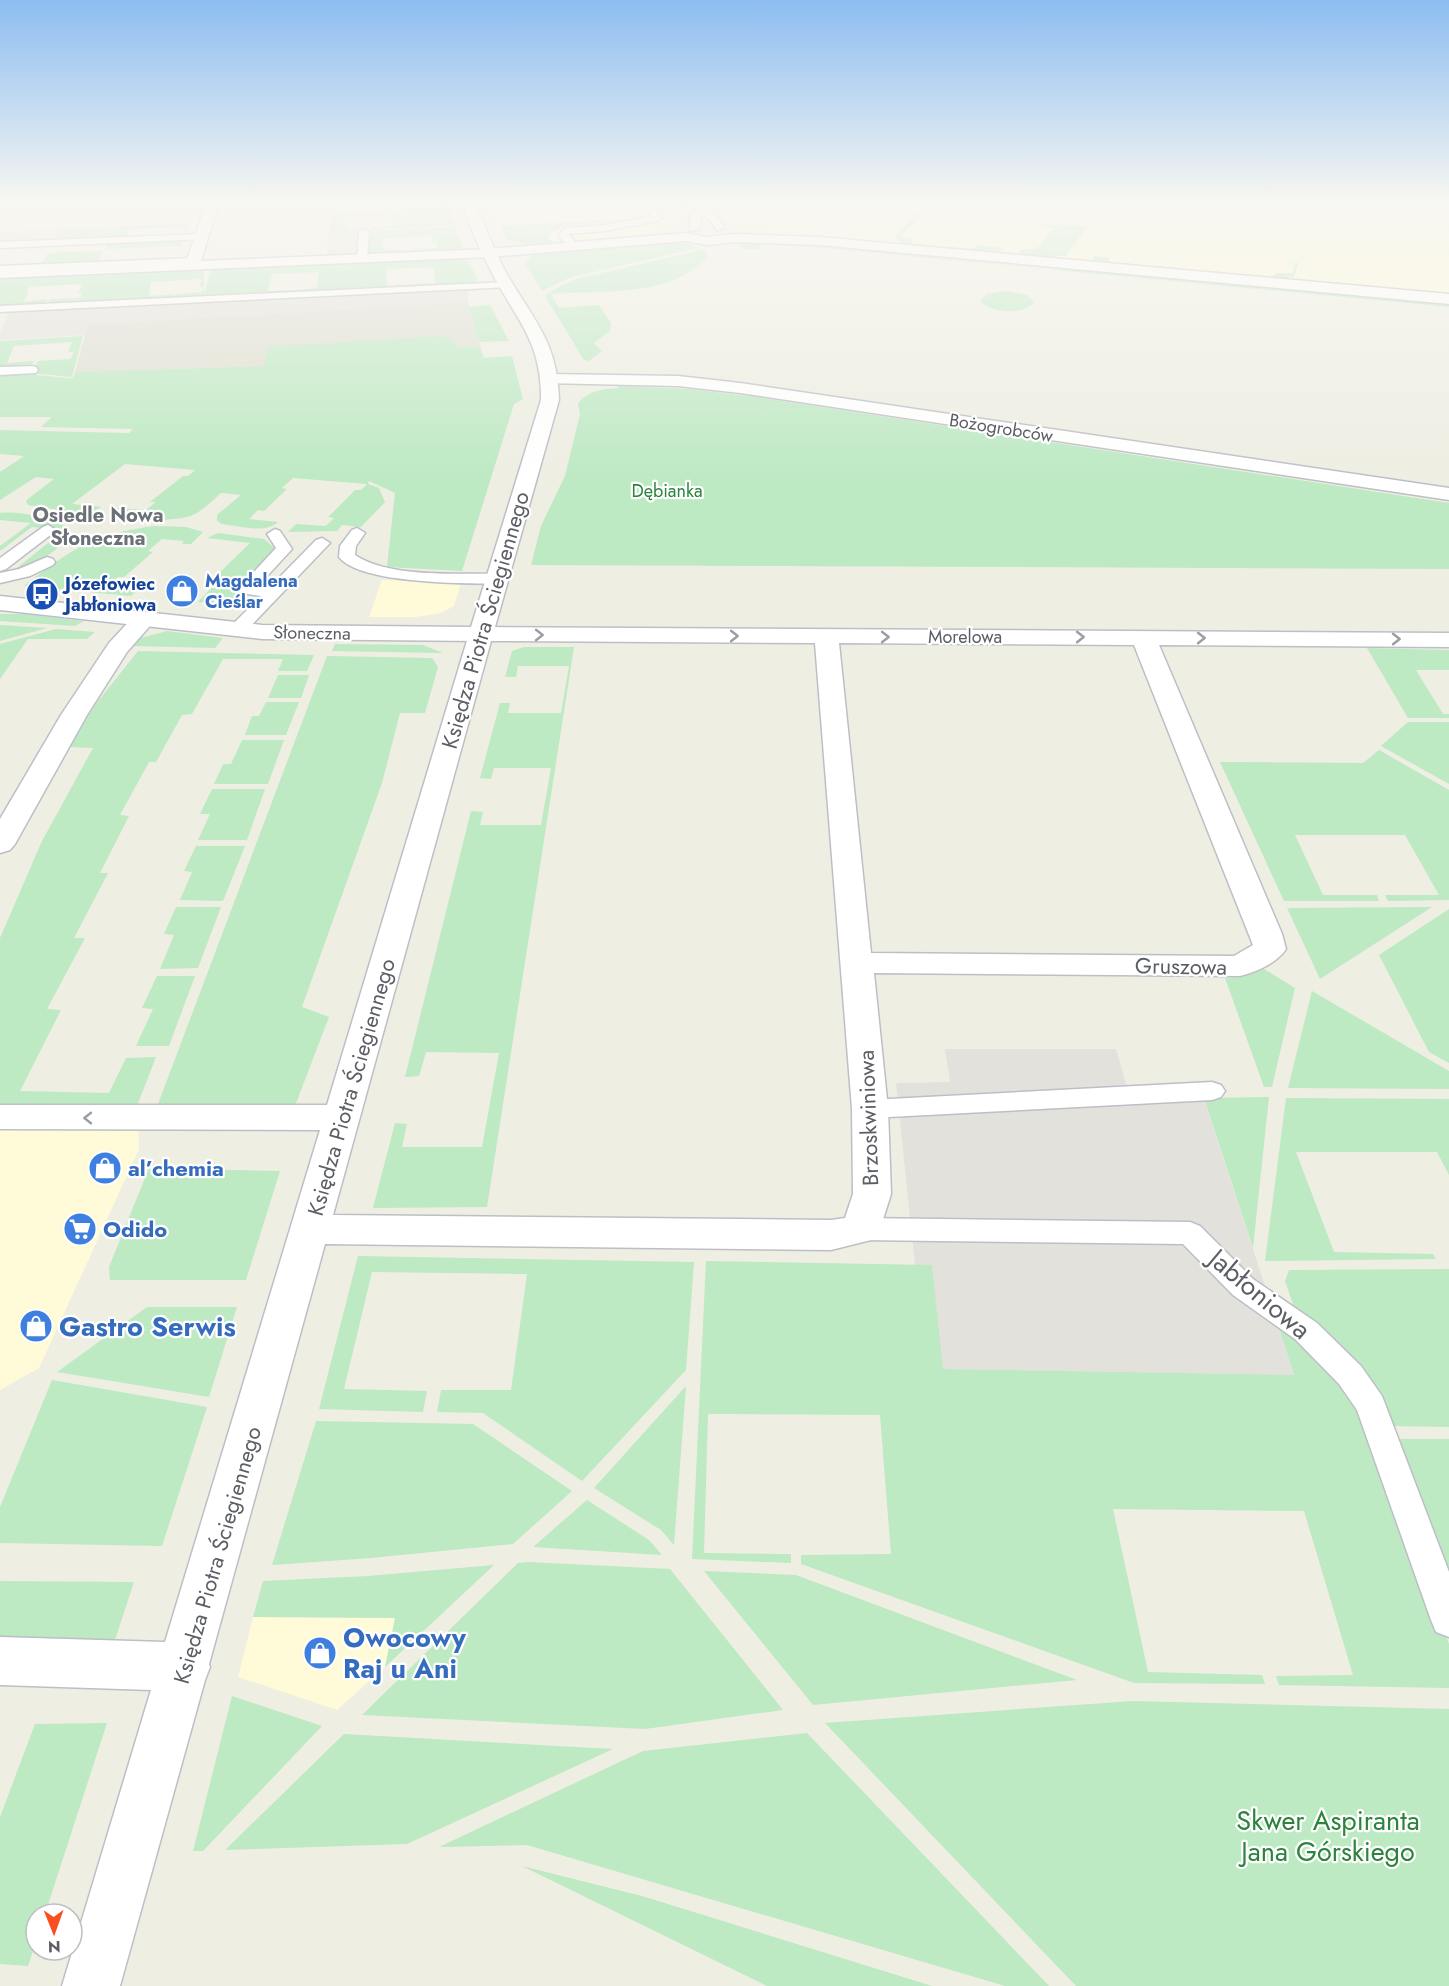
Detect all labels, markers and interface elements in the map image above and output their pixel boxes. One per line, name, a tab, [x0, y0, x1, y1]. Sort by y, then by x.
street label: Bożogrobców	[947, 407, 1055, 449]
park label: Dębianka	[631, 478, 703, 504]
street label: Księdza Piotra Ściegiennego	[433, 488, 537, 752]
district label: Osiedle Nowa Słoneczna	[32, 501, 164, 553]
place label: Magdalena Cieślar	[205, 568, 298, 615]
place label: Józefowiec Jabłoniowa	[62, 571, 156, 618]
shop icon: Magdalena Cieślar	[164, 573, 200, 609]
bus stop icon: Józefowiec Jabłoniowa	[24, 576, 60, 612]
street label: Słoneczna	[273, 619, 351, 647]
street label: Morelowa	[928, 624, 1002, 650]
one-way arrow	[535, 629, 544, 641]
one-way arrow	[730, 630, 739, 642]
one-way arrow	[880, 631, 889, 643]
one-way arrow	[1075, 631, 1084, 643]
one-way arrow	[1197, 632, 1206, 644]
one-way arrow	[1392, 633, 1401, 646]
street label: Gruszowa	[1135, 949, 1227, 983]
street label: Księdza Piotra Ściegiennego	[299, 955, 403, 1219]
street label: Brzoskwiniowa	[850, 1049, 886, 1187]
one-way arrow	[83, 1112, 92, 1124]
shop icon: al’chemia	[87, 1150, 123, 1186]
place label: al’chemia	[128, 1152, 224, 1184]
supermarket icon: Odido	[62, 1211, 98, 1247]
place label: Odido	[103, 1213, 167, 1245]
street label: Jabłoniowa	[1198, 1238, 1320, 1348]
place label: Gastro Serwis	[59, 1307, 236, 1346]
shop icon: Gastro Serwis	[18, 1308, 54, 1344]
street label: Księdza Piotra Ściegiennego	[165, 1423, 269, 1687]
place label: Owocowy Raj u Ani	[343, 1618, 467, 1688]
shop icon: Owocowy Raj u Ani	[302, 1635, 338, 1671]
park label: Skwer Aspiranta Jana Górskiego	[1236, 1801, 1420, 1871]
north arrow	[24, 1902, 84, 1962]
text: N	[48, 1935, 61, 1958]

